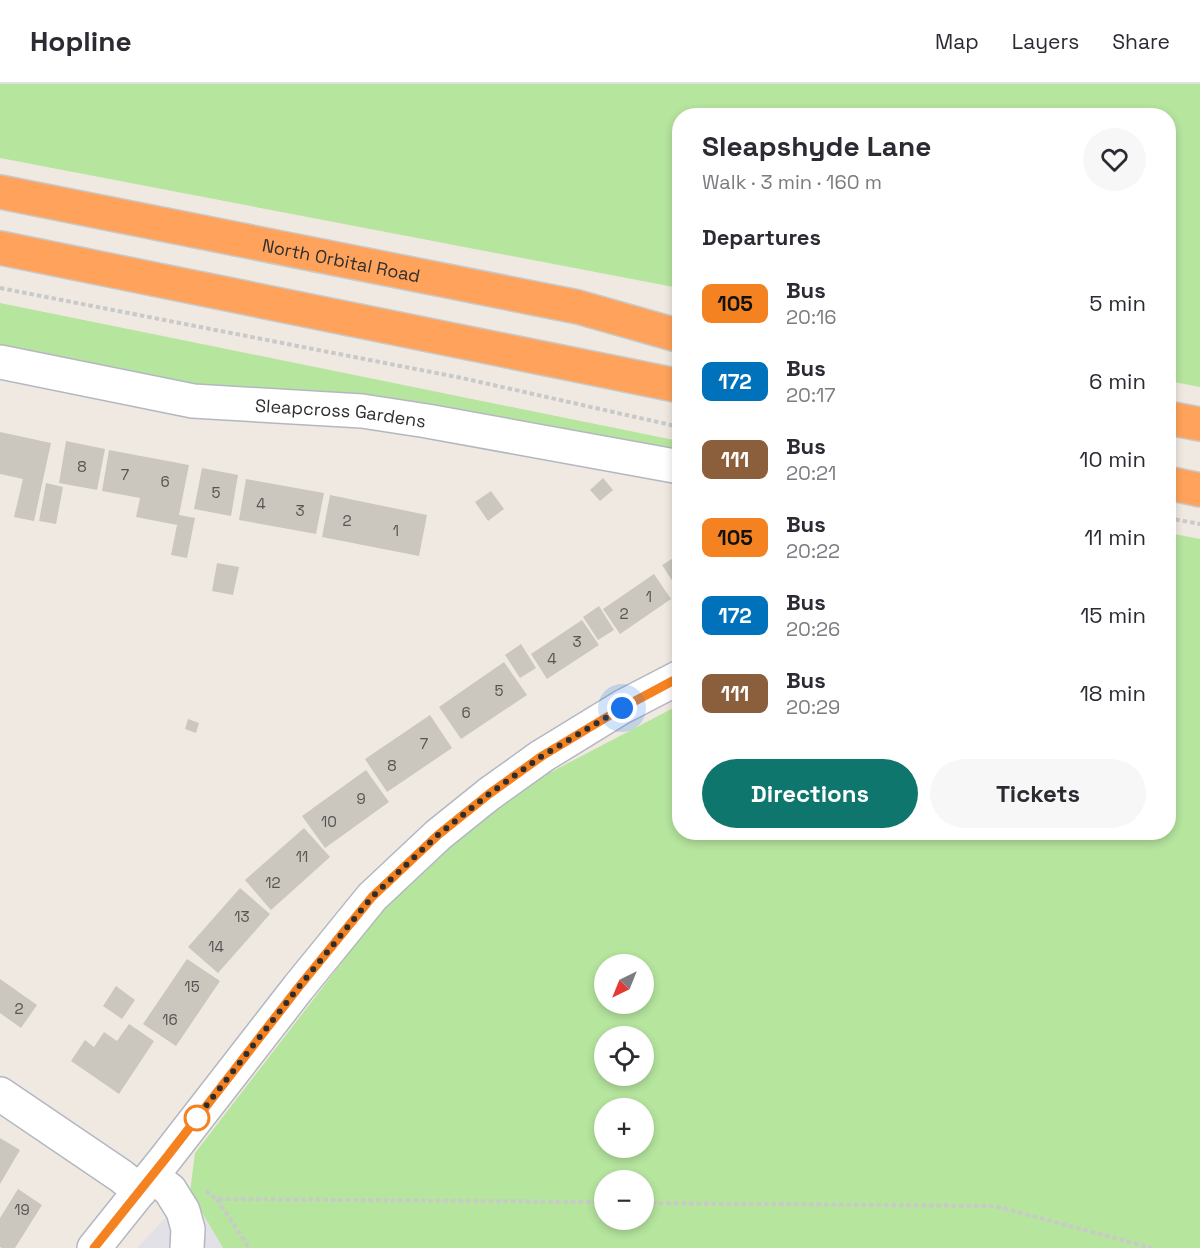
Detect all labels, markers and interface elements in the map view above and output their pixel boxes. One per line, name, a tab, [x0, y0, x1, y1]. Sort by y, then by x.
text: Hopline	[30, 23, 132, 59]
text: Map	[935, 28, 979, 55]
text: Layers	[1012, 28, 1079, 55]
text: Share	[1112, 28, 1170, 55]
text: Sleapshyde Lane	[702, 128, 931, 164]
button: heart	[1083, 128, 1146, 191]
text: Walk · 3 min · 160 m	[702, 169, 882, 195]
text: Departures	[702, 223, 821, 251]
street label: North Orbital Road	[260, 233, 422, 287]
text: Bus	[786, 276, 826, 304]
text: 5 min	[1089, 289, 1146, 317]
text: 105	[717, 290, 753, 317]
text: 20:16	[786, 304, 837, 330]
text: Bus	[786, 354, 826, 382]
text: 6 min	[1089, 367, 1146, 395]
text: 172	[718, 368, 752, 395]
text: 20:17	[786, 382, 836, 408]
street label: Sleapcross Gardens	[255, 393, 428, 432]
text: Bus	[786, 432, 826, 460]
text: 10 min	[1079, 445, 1146, 473]
text: 111	[721, 446, 749, 473]
house number: 8	[77, 457, 87, 476]
text: 20:21	[786, 460, 836, 486]
house number: 7	[121, 465, 129, 484]
house number: 6	[160, 472, 170, 491]
house number: 5	[212, 483, 221, 502]
house number: 4	[256, 494, 266, 513]
house number: 3	[295, 501, 305, 520]
text: Bus	[786, 510, 826, 538]
house number: 2	[342, 511, 352, 530]
house number: 1	[393, 521, 399, 540]
text: 11 min	[1084, 523, 1146, 551]
text: 105	[717, 524, 753, 551]
text: 20:22	[786, 538, 840, 564]
house number: 1	[646, 587, 652, 606]
text: Bus	[786, 588, 826, 616]
text: 15 min	[1080, 601, 1146, 629]
text: 172	[718, 602, 752, 629]
house number: 2	[619, 604, 629, 623]
text: 20:26	[786, 616, 840, 642]
house number: 3	[572, 632, 582, 651]
house number: 4	[547, 649, 557, 668]
text: Bus	[786, 666, 826, 694]
text: 18 min	[1080, 679, 1146, 707]
text: 111	[721, 680, 749, 707]
house number: 5	[495, 681, 504, 700]
your location	[607, 693, 637, 723]
text: 20:29	[786, 694, 840, 720]
house number: 6	[461, 703, 471, 722]
house number: 7	[420, 734, 428, 753]
house number: 8	[387, 756, 397, 775]
button: Directions	[702, 759, 918, 828]
button: Tickets	[930, 759, 1146, 828]
house number: 9	[356, 789, 366, 808]
house number: 10	[321, 812, 337, 831]
house number: 11	[296, 847, 308, 866]
house number: 12	[265, 873, 281, 892]
house number: 13	[234, 907, 250, 926]
house number: 14	[208, 937, 224, 956]
north arrow	[594, 954, 654, 1014]
map controls	[594, 954, 654, 1230]
house number: 15	[184, 977, 200, 996]
house number: 2	[14, 999, 24, 1018]
house number: 16	[162, 1010, 178, 1029]
button: locate	[594, 1026, 654, 1086]
button: +	[594, 1098, 654, 1158]
unlabelled marker	[184, 1105, 210, 1131]
button: −	[594, 1170, 654, 1230]
house number: 19	[14, 1200, 30, 1219]

